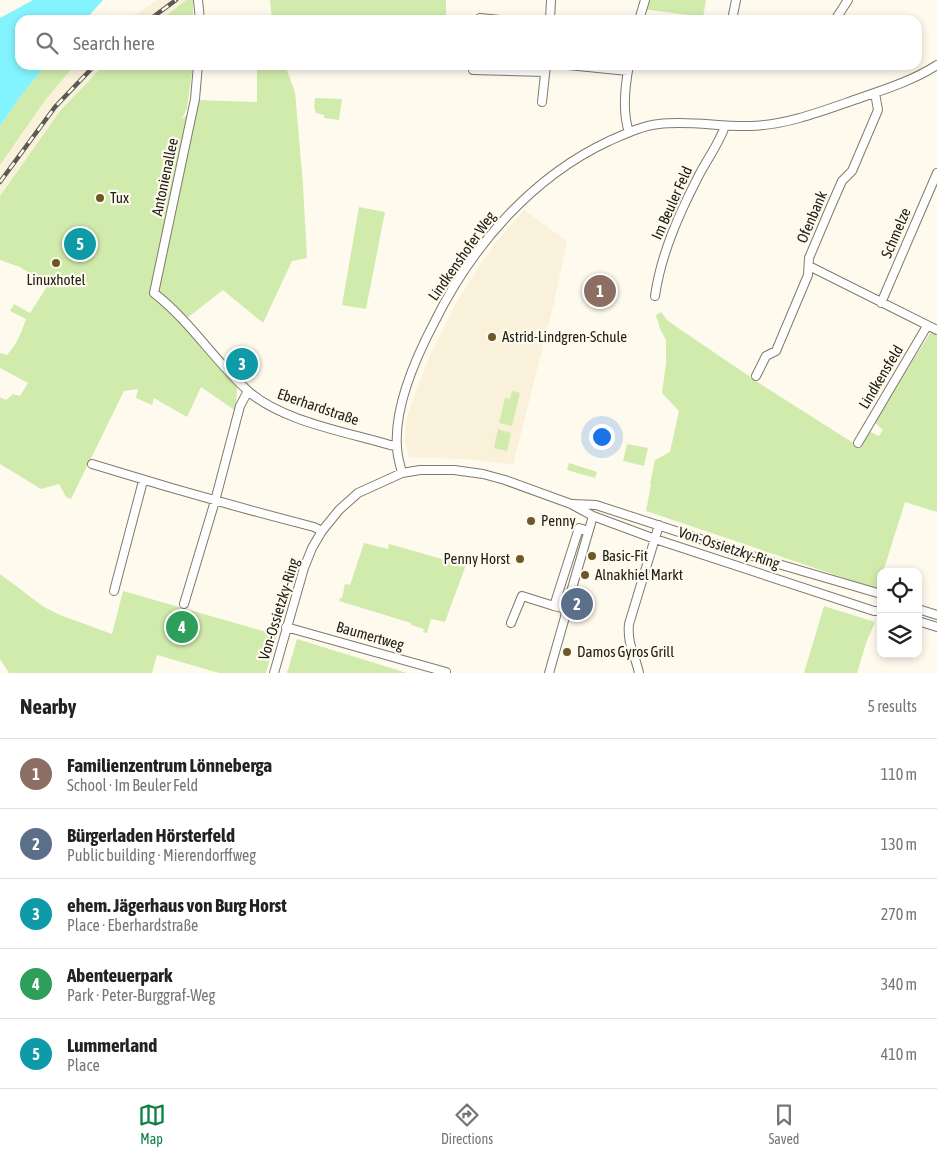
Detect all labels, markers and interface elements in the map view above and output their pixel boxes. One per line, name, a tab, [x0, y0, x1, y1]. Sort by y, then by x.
search box	[15, 15, 922, 70]
icon: search	[33, 29, 61, 57]
text: Search here	[73, 32, 155, 54]
street label: Antonienallee	[148, 136, 181, 217]
street label: Im Beuler Feld	[648, 164, 695, 242]
street label: Ofenbank	[793, 188, 830, 245]
place label: Tux	[110, 189, 129, 206]
marker: Tux	[94, 192, 106, 204]
street label: Schmelze	[877, 205, 914, 260]
street label: Lindkenshofer Weg	[425, 207, 499, 303]
pin: 5	[64, 225, 96, 263]
marker: Linuxhotel	[50, 257, 62, 269]
place label: Linuxhotel	[26, 271, 86, 288]
pin: 1	[584, 272, 616, 310]
place label: Astrid-Lindgren-Schule	[502, 328, 627, 345]
marker: Astrid-Lindgren-Schule	[486, 331, 498, 343]
street label: Lindkensfeld	[855, 342, 906, 412]
pin: 3	[226, 345, 258, 383]
street label: Eberhardstraße	[275, 385, 361, 428]
your location	[589, 424, 615, 450]
place label: Penny	[541, 512, 576, 529]
marker: Penny	[525, 515, 537, 527]
street label: Von-Ossietzky-Ring	[676, 523, 782, 572]
place label: Basic-Fit	[602, 547, 648, 564]
place label: Penny Horst	[443, 550, 510, 567]
marker: Basic-Fit	[586, 550, 598, 562]
marker: Penny Horst	[514, 553, 526, 565]
street label: Von-Ossietzky-Ring	[255, 555, 302, 662]
place label: Alnakhiel Markt	[595, 566, 683, 583]
map controls	[877, 568, 922, 658]
button: locate	[877, 568, 922, 613]
marker: Alnakhiel Markt	[579, 569, 591, 581]
pin: 2	[561, 585, 593, 623]
pin: 4	[166, 608, 198, 646]
button: layers	[877, 613, 922, 658]
street label: Baumertweg	[334, 618, 406, 653]
place label: Damos Gyros Grill	[577, 643, 674, 660]
marker: Damos Gyros Grill	[561, 646, 573, 658]
text: Nearby	[20, 694, 76, 718]
text: 5 results	[867, 697, 917, 715]
text: Familienzentrum Lönneberga	[67, 754, 272, 776]
text: 1	[32, 765, 40, 783]
text: 110 m	[881, 765, 917, 783]
text: School · Im Beuler Feld	[67, 776, 198, 794]
text: Bürgerladen Hörsterfeld	[67, 824, 235, 846]
text: 2	[32, 835, 40, 853]
text: 130 m	[881, 835, 917, 853]
text: Public building · Mierendorffweg	[67, 846, 256, 864]
text: ehem. Jägerhaus von Burg Horst	[67, 894, 287, 916]
text: 3	[32, 905, 40, 923]
text: 270 m	[881, 905, 917, 923]
text: Place · Eberhardstraße	[67, 916, 198, 934]
text: Abenteuerpark	[67, 964, 172, 986]
text: 4	[32, 975, 40, 993]
text: 340 m	[881, 975, 917, 993]
text: Park · Peter-Burggraf-Weg	[67, 986, 215, 1004]
text: Lummerland	[67, 1034, 157, 1056]
text: 5	[32, 1045, 40, 1063]
text: 410 m	[881, 1045, 917, 1063]
text: Place	[67, 1056, 100, 1074]
tab: Map	[138, 1101, 166, 1147]
tab: Directions	[441, 1101, 493, 1147]
tab: Saved	[768, 1101, 799, 1147]

